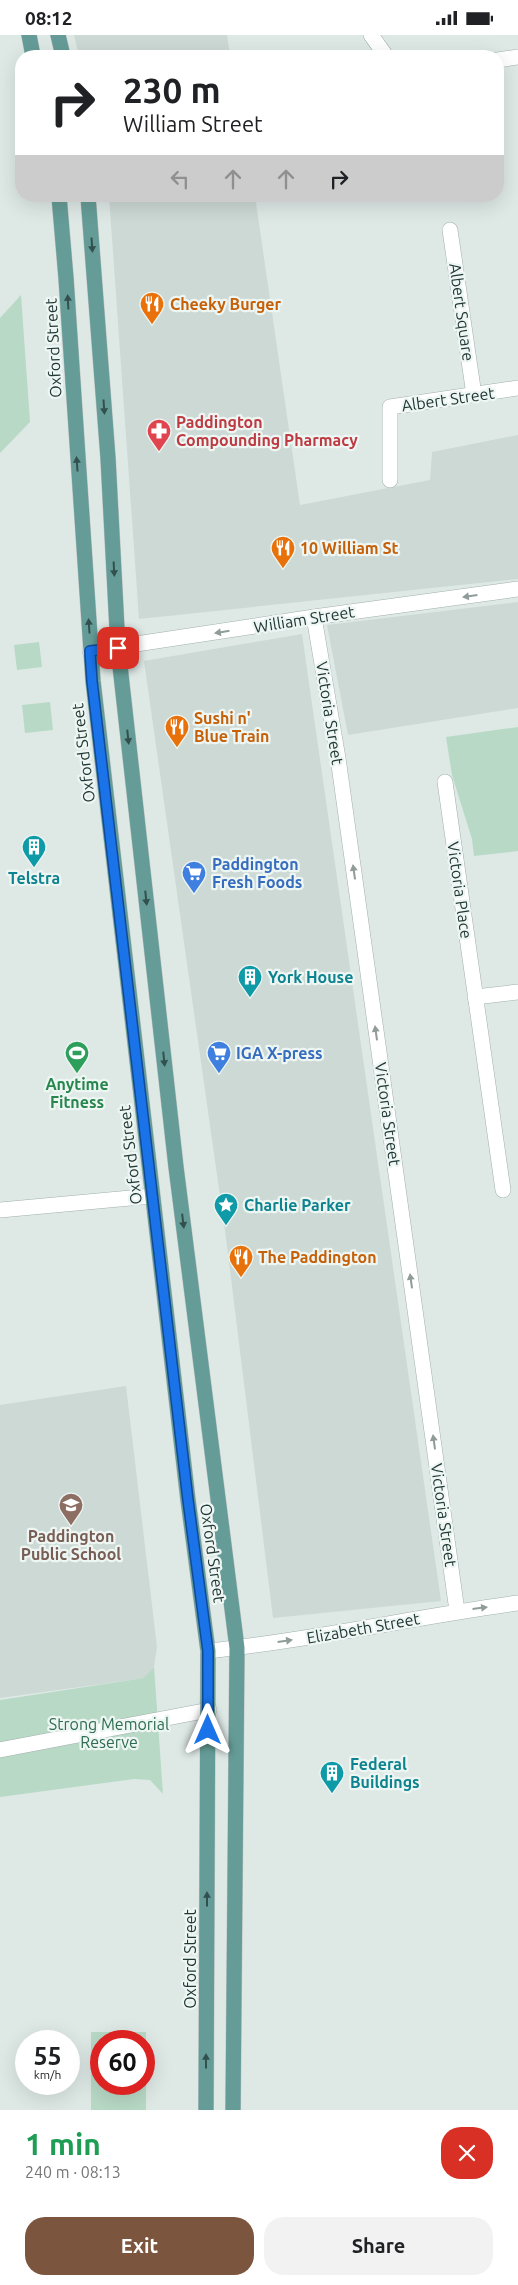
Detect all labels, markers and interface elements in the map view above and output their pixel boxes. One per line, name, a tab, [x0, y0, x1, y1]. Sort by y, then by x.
text: 08:12	[25, 7, 73, 29]
icon: right	[40, 70, 105, 135]
text: 230 m	[123, 70, 221, 110]
text: William Street	[123, 111, 263, 136]
icon: left	[166, 165, 194, 193]
icon: ahead	[219, 165, 247, 193]
icon: ahead	[272, 165, 300, 193]
icon: right	[325, 165, 353, 193]
one-way arrow	[89, 237, 97, 253]
street label: Albert Square	[446, 262, 478, 362]
restaurant icon: Cheeky Burger	[139, 291, 165, 325]
one-way arrow	[63, 293, 71, 309]
place label: Cheeky Burger	[170, 295, 282, 313]
street label: Oxford Street	[41, 297, 65, 398]
street label: Albert Street	[400, 383, 496, 414]
one-way arrow	[100, 399, 108, 415]
place label: Paddington Compounding Pharmacy	[176, 413, 358, 449]
pharmacy icon: Paddington Compounding Pharmacy	[146, 418, 172, 452]
one-way arrow	[72, 456, 80, 472]
restaurant icon: 10 William St	[270, 535, 296, 569]
place label: 10 William St	[300, 539, 399, 557]
one-way arrow	[110, 561, 118, 577]
one-way arrow	[461, 592, 477, 600]
street label: William Street	[252, 602, 356, 636]
one-way arrow	[84, 618, 92, 634]
pin	[97, 627, 139, 669]
one-way arrow	[214, 628, 230, 636]
icon: arrive	[104, 634, 132, 662]
street label: Victoria Street	[313, 660, 347, 767]
street label: Oxford Street	[68, 702, 98, 804]
place label: Sushi n' Blue Train	[194, 709, 269, 745]
restaurant icon: Sushi n' Blue Train	[164, 714, 190, 748]
one-way arrow	[124, 729, 132, 745]
building icon: Telstra	[21, 834, 47, 868]
street label: Victoria Place	[444, 840, 476, 940]
place label: Paddington Fresh Foods	[212, 855, 302, 891]
supermarket icon: Paddington Fresh Foods	[181, 860, 207, 894]
one-way arrow	[350, 864, 358, 880]
place label: Telstra	[8, 869, 60, 887]
one-way arrow	[142, 890, 150, 906]
building icon: York House	[237, 964, 263, 998]
place label: York House	[268, 968, 353, 986]
one-way arrow	[372, 1025, 380, 1041]
sports icon: Anytime Fitness	[64, 1040, 90, 1074]
supermarket icon: IGA X-press	[206, 1040, 232, 1074]
place label: IGA X-press	[236, 1044, 323, 1062]
one-way arrow	[160, 1052, 168, 1068]
street label: Victoria Street	[372, 1061, 404, 1168]
place label: Anytime Fitness	[45, 1075, 109, 1111]
street label: Oxford Street	[115, 1104, 145, 1206]
place icon: Charlie Parker	[213, 1192, 239, 1226]
place label: Charlie Parker	[244, 1196, 351, 1214]
one-way arrow	[179, 1213, 187, 1229]
restaurant icon: The Paddington	[228, 1244, 254, 1278]
place label: The Paddington	[258, 1248, 377, 1266]
one-way arrow	[407, 1272, 415, 1288]
one-way arrow	[429, 1433, 437, 1449]
street label: Victoria Street	[428, 1462, 460, 1569]
school or university icon: Paddington Public School	[58, 1492, 84, 1526]
street label: Oxford Street	[197, 1502, 229, 1604]
place label: Paddington Public School	[21, 1527, 121, 1563]
one-way arrow	[472, 1604, 488, 1612]
street label: Elizabeth Street	[305, 1609, 422, 1647]
one-way arrow	[278, 1637, 294, 1645]
position arrow	[181, 1703, 233, 1755]
park label: Strong Memorial Reserve	[49, 1715, 169, 1751]
place label: Federal Buildings	[350, 1755, 420, 1791]
building icon: Federal Buildings	[319, 1760, 345, 1794]
one-way arrow	[203, 1891, 211, 1907]
street label: Oxford Street	[181, 1908, 199, 2009]
speed limit sign: 60	[90, 2030, 155, 2095]
text: 55	[33, 2042, 62, 2070]
one-way arrow	[202, 2053, 210, 2069]
text: km/h	[34, 2068, 61, 2081]
text: 1 min	[25, 2127, 101, 2161]
button: close	[441, 2127, 493, 2179]
text: 240 m · 08:13	[25, 2163, 121, 2181]
button: Exit	[25, 2217, 254, 2275]
button: Share	[264, 2217, 493, 2275]

